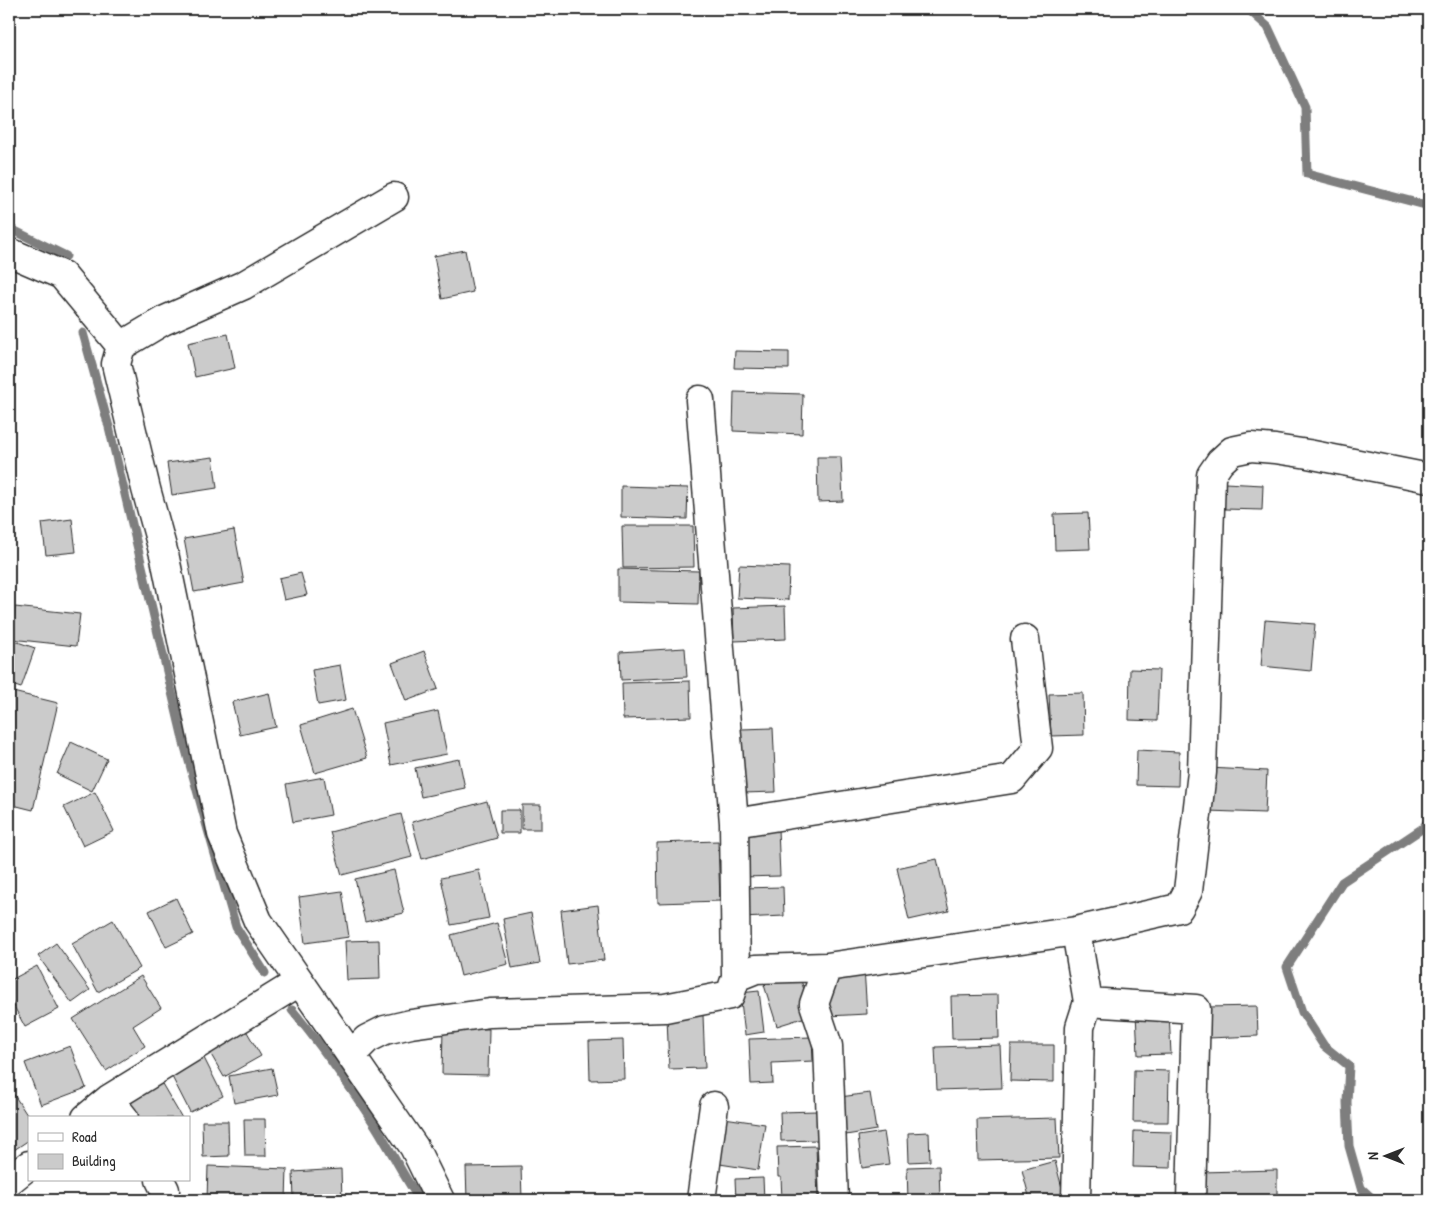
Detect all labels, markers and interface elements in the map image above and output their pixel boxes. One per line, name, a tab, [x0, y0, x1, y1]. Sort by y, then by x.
legend	[28, 1116, 190, 1182]
text: Road	[72, 1126, 97, 1147]
north arrow	[1360, 1132, 1410, 1182]
text: Building	[72, 1150, 116, 1171]
text: N	[1363, 1152, 1382, 1160]

